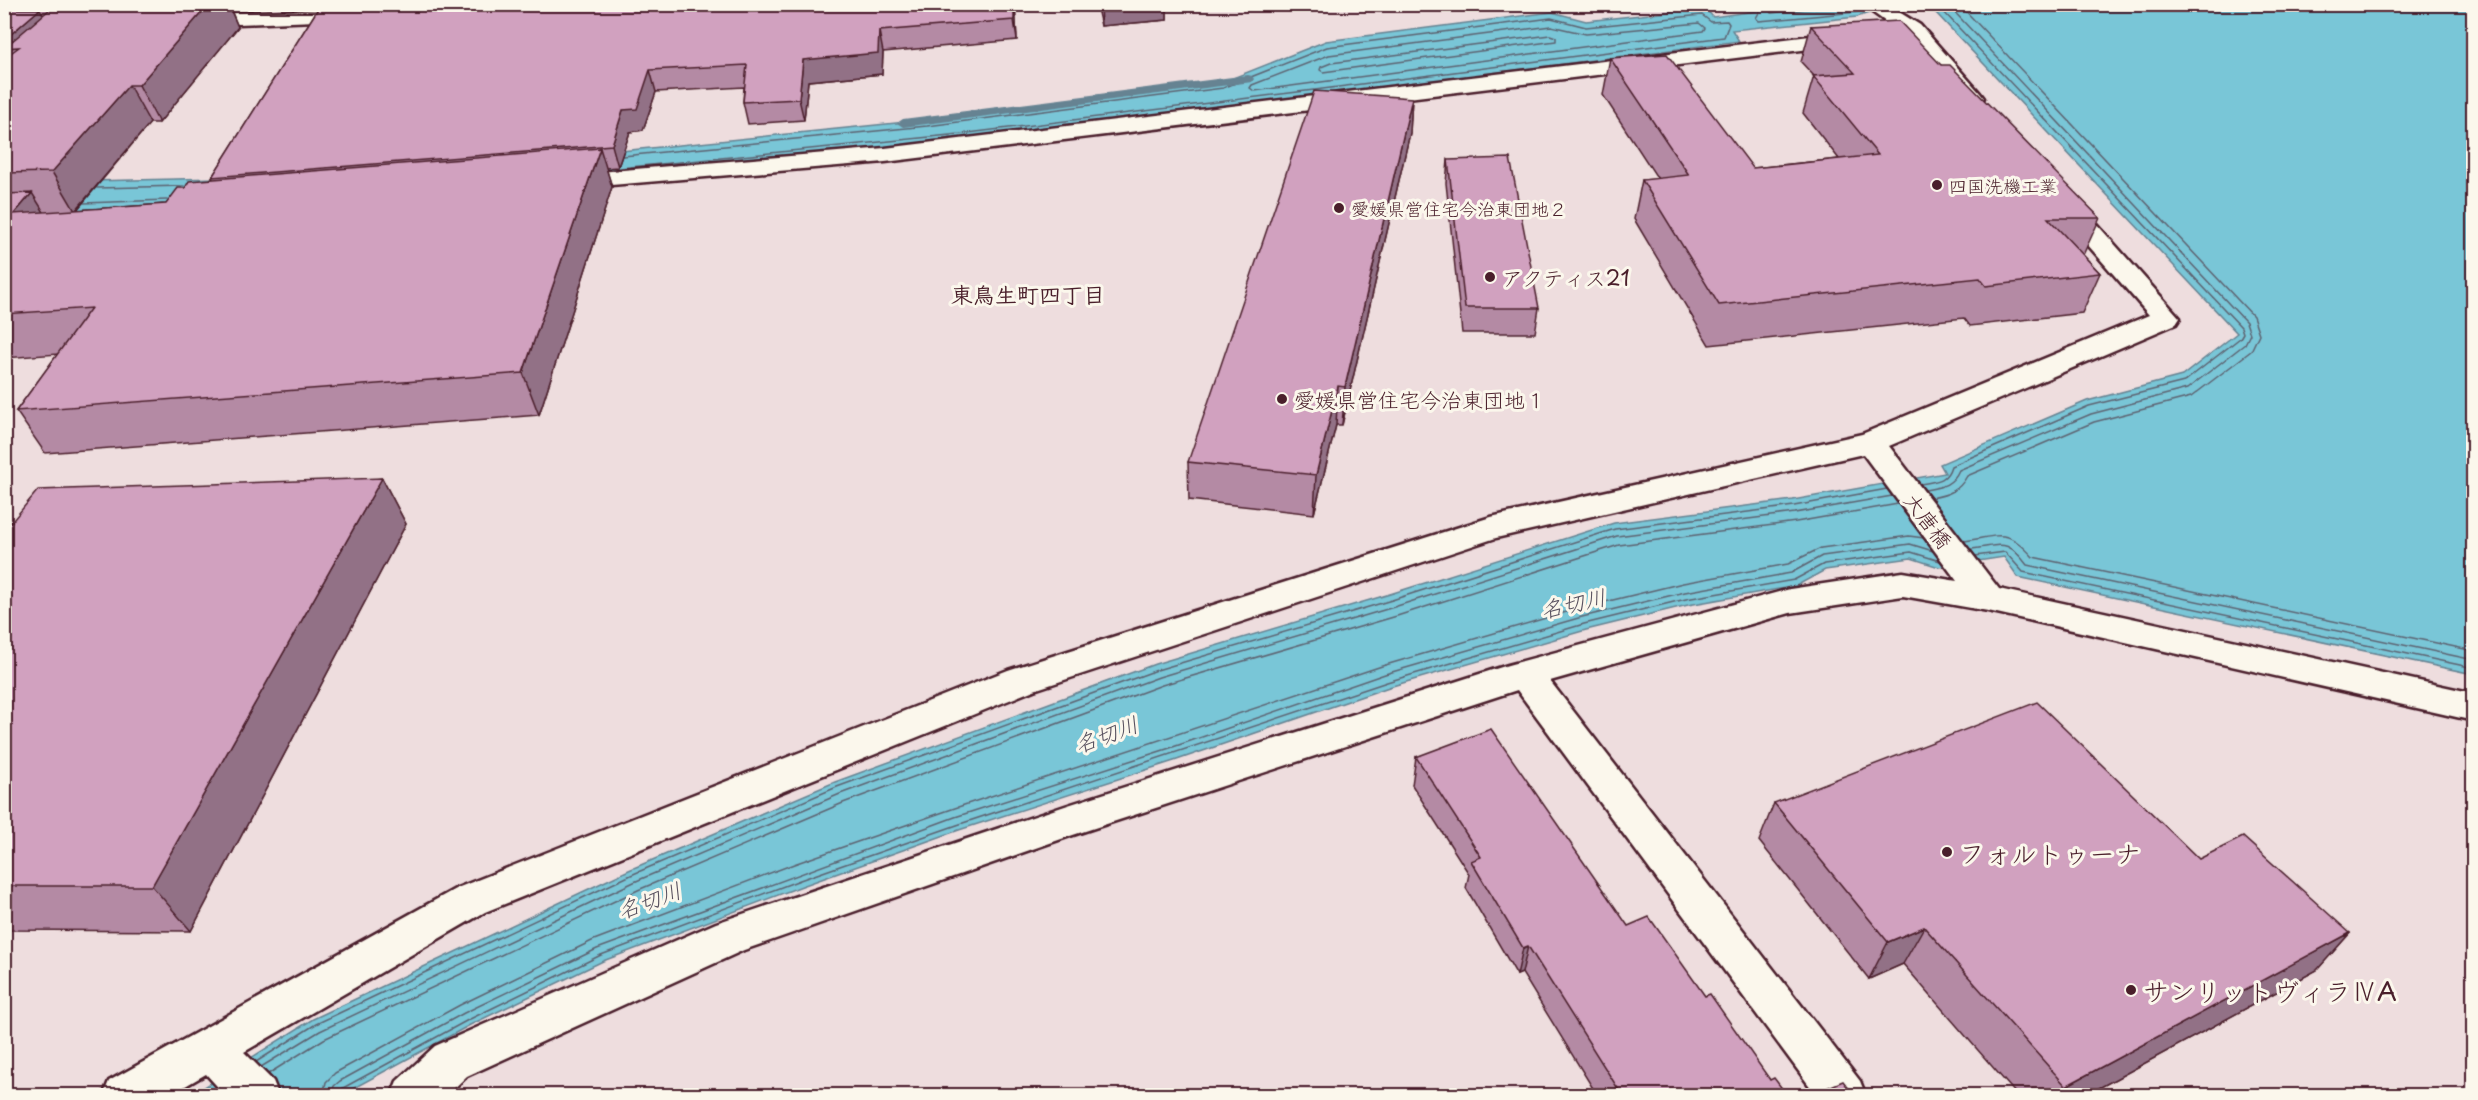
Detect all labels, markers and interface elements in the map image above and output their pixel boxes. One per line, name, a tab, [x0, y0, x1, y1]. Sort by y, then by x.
place label: 四国洗機工業	[1949, 172, 2057, 199]
marker: 四国洗機工業	[1930, 178, 1944, 192]
place label: 愛媛県営住宅今治東団地２	[1351, 195, 1567, 222]
marker: 愛媛県営住宅今治東団地２	[1332, 201, 1346, 215]
place label: アクティス21	[1502, 261, 1630, 293]
marker: アクティス21	[1483, 270, 1497, 284]
district label: 東鳥生町四丁目	[951, 277, 1105, 310]
place label: 愛媛県営住宅今治東団地１	[1294, 383, 1546, 415]
marker: 愛媛県営住宅今治東団地１	[1275, 392, 1289, 406]
street label: 大唐橋	[1897, 485, 1961, 555]
water label: 名切川	[1537, 579, 1609, 625]
water label: 名切川	[1069, 706, 1143, 760]
place label: フォルトゥーナ	[1959, 833, 2141, 872]
marker: フォルトゥーナ	[1940, 845, 1954, 859]
water label: 名切川	[612, 872, 686, 926]
place label: サンリットヴィラⅣA	[2143, 971, 2397, 1010]
marker: サンリットヴィラⅣA	[2124, 983, 2138, 997]

